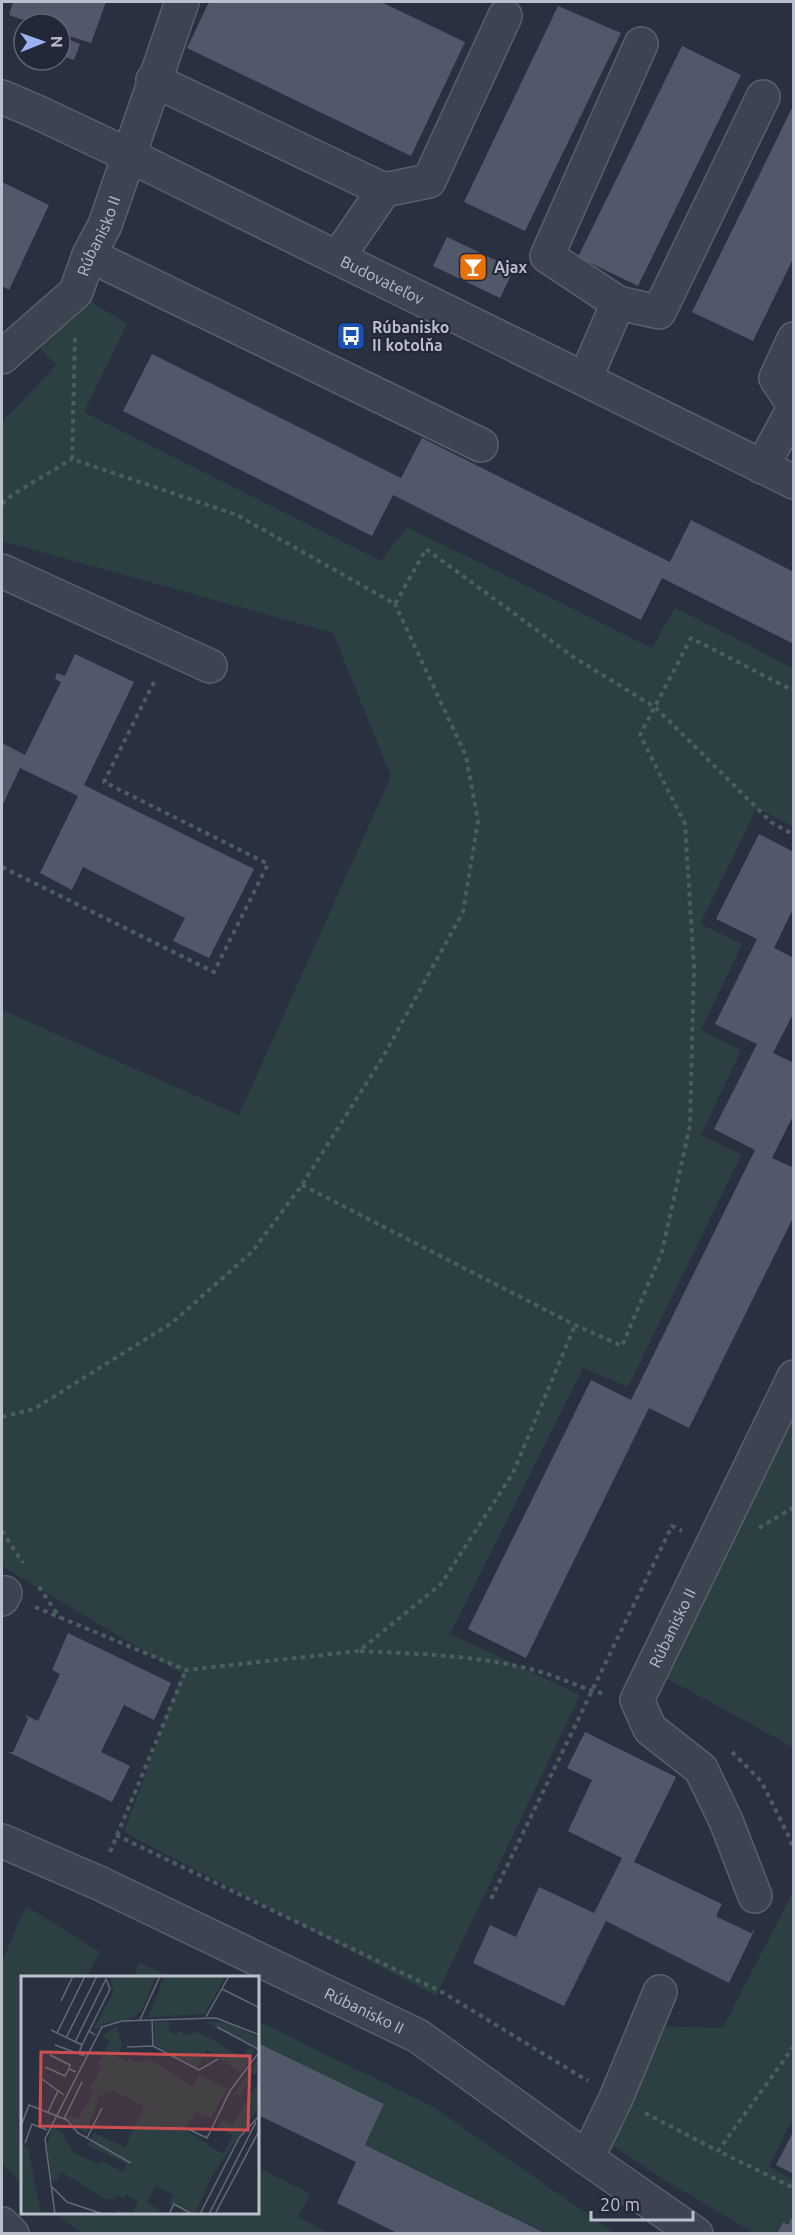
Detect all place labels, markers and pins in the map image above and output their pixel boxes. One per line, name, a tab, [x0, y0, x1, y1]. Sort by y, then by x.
bar icon: Ajax	[457, 251, 489, 283]
place label: Ajax	[494, 258, 527, 276]
place label: Rúbanisko II kotolňa	[372, 318, 449, 354]
bus stop icon: Rúbanisko II kotolňa	[335, 320, 367, 352]

